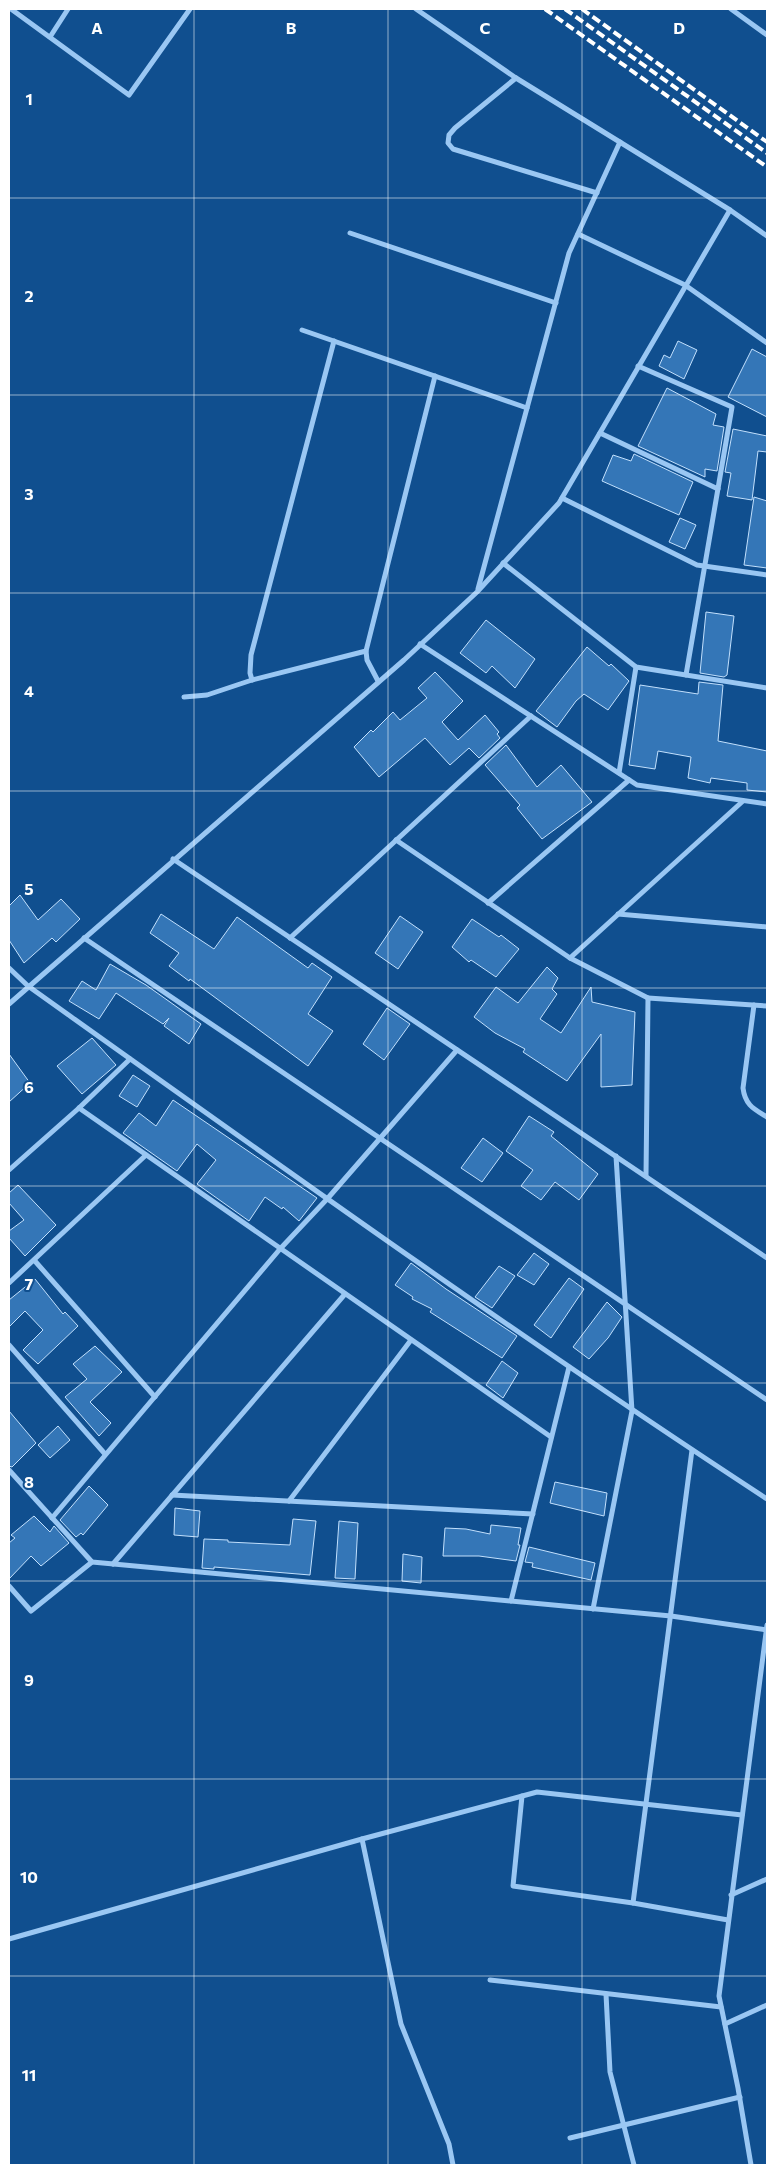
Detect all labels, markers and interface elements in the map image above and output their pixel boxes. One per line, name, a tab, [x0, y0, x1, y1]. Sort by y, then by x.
text: A	[91, 18, 103, 37]
text: B	[286, 18, 297, 37]
text: C	[480, 18, 491, 37]
text: D	[673, 18, 685, 37]
text: 1	[25, 89, 33, 108]
text: 2	[24, 286, 34, 305]
text: 3	[24, 484, 34, 503]
text: 4	[24, 681, 34, 700]
text: 5	[24, 879, 34, 898]
text: 6	[24, 1077, 34, 1096]
text: 7	[25, 1274, 34, 1293]
text: 8	[24, 1472, 34, 1491]
text: 9	[24, 1670, 34, 1689]
text: 10	[20, 1867, 38, 1886]
text: 11	[22, 2065, 36, 2084]

